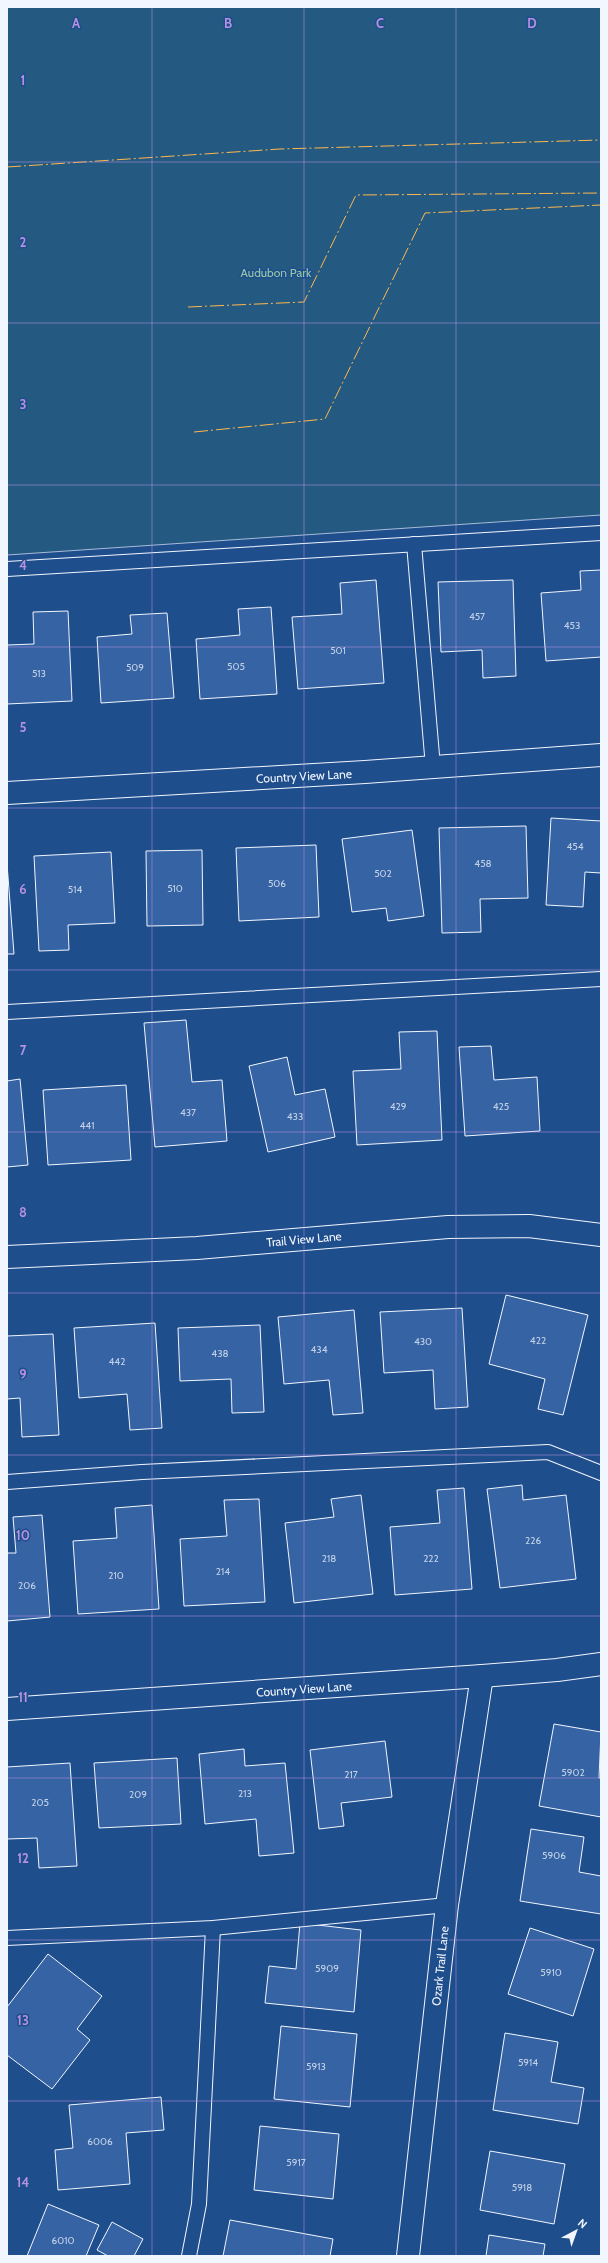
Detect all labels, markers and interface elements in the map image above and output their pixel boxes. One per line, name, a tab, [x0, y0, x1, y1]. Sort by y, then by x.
text: A	[72, 15, 81, 31]
text: B	[224, 15, 232, 31]
text: C	[376, 15, 384, 31]
text: D	[527, 15, 537, 31]
text: 1	[21, 72, 25, 88]
text: 2	[20, 234, 27, 250]
park label: Audubon Park	[241, 265, 312, 280]
text: 3	[19, 396, 27, 412]
text: 4	[19, 557, 27, 573]
house number: 457	[469, 610, 485, 623]
house number: 453	[564, 619, 580, 632]
house number: 501	[330, 644, 346, 657]
house number: 505	[227, 660, 245, 673]
house number: 509	[126, 661, 144, 674]
house number: 513	[32, 667, 46, 680]
text: 5	[20, 719, 27, 735]
street label: Country View Lane	[256, 766, 352, 786]
house number: 454	[567, 840, 584, 853]
house number: 458	[474, 857, 492, 870]
house number: 502	[374, 867, 392, 880]
house number: 506	[268, 877, 286, 890]
text: 6	[19, 881, 27, 897]
house number: 510	[167, 882, 183, 895]
house number: 514	[68, 883, 82, 896]
text: 7	[20, 1042, 27, 1058]
house number: 429	[390, 1100, 407, 1113]
house number: 425	[493, 1100, 509, 1113]
house number: 437	[180, 1106, 196, 1119]
house number: 433	[287, 1110, 303, 1123]
house number: 441	[80, 1119, 94, 1132]
text: 8	[19, 1204, 27, 1220]
street label: Trail View Lane	[266, 1228, 342, 1250]
house number: 422	[530, 1334, 546, 1347]
house number: 430	[414, 1335, 432, 1348]
house number: 434	[311, 1343, 328, 1356]
house number: 438	[211, 1347, 229, 1360]
house number: 442	[109, 1355, 125, 1368]
text: 9	[19, 1366, 27, 1382]
text: 10	[16, 1527, 30, 1543]
house number: 226	[525, 1534, 541, 1547]
house number: 218	[322, 1552, 336, 1565]
house number: 222	[423, 1552, 439, 1565]
house number: 214	[216, 1565, 230, 1578]
house number: 210	[108, 1569, 124, 1582]
house number: 206	[18, 1579, 36, 1592]
street label: Country View Lane	[256, 1678, 352, 1700]
text: 11	[18, 1689, 28, 1705]
house number: 5902	[561, 1766, 585, 1779]
house number: 217	[344, 1768, 358, 1781]
house number: 213	[238, 1787, 252, 1800]
house number: 209	[129, 1788, 147, 1801]
house number: 205	[31, 1796, 49, 1809]
house number: 5906	[542, 1849, 566, 1862]
text: 12	[17, 1850, 29, 1866]
street label: Ozark Trail Lane	[428, 1925, 452, 2007]
house number: 5909	[315, 1962, 339, 1975]
house number: 5910	[540, 1966, 562, 1979]
text: 13	[17, 2012, 29, 2028]
house number: 5914	[518, 2056, 538, 2069]
house number: 5913	[306, 2060, 326, 2073]
house number: 6006	[87, 2135, 113, 2148]
house number: 5917	[286, 2156, 306, 2169]
text: 14	[17, 2174, 29, 2190]
house number: 5918	[512, 2181, 532, 2194]
north arrow	[556, 2211, 596, 2251]
text: N	[575, 2216, 590, 2231]
house number: 6010	[52, 2234, 74, 2247]

